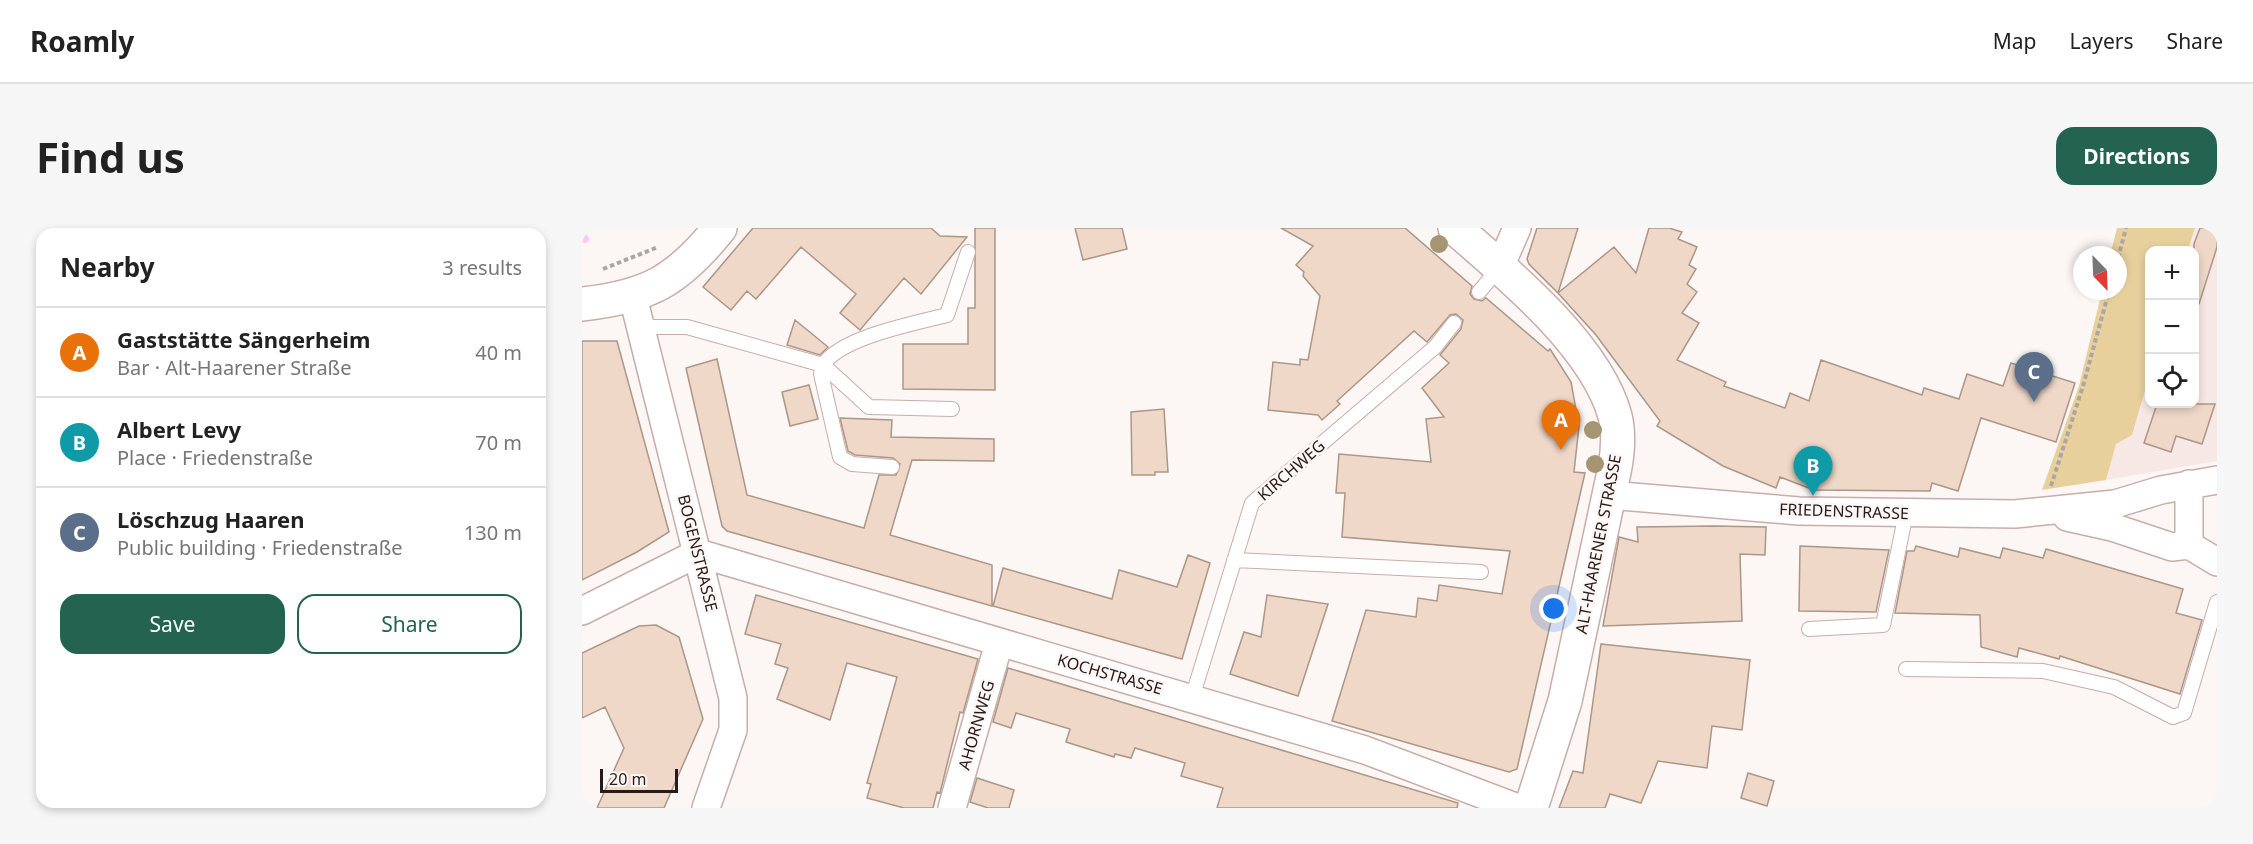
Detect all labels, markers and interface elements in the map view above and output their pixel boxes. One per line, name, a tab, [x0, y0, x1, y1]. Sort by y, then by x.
text: Roamly	[30, 22, 134, 60]
text: Map	[1993, 27, 2037, 55]
text: Layers	[2070, 27, 2134, 55]
text: Share	[2167, 27, 2223, 55]
button: Directions	[2056, 127, 2217, 185]
text: Find us	[36, 128, 185, 185]
north arrow	[2073, 246, 2127, 300]
map controls	[2145, 246, 2199, 408]
button: +	[2145, 246, 2199, 300]
text: Nearby	[60, 249, 155, 285]
text: 3 results	[442, 254, 522, 281]
button: −	[2145, 300, 2199, 354]
text: Gaststätte Sängerheim	[117, 324, 370, 354]
text: A	[73, 339, 86, 366]
text: 40 m	[475, 339, 522, 366]
pin: C	[2014, 352, 2054, 402]
text: Bar · Alt-Haarener Straße	[117, 354, 352, 381]
button: locate	[2145, 354, 2199, 408]
pin: A	[1542, 400, 1580, 450]
text: Albert Levy	[117, 414, 241, 444]
text: B	[73, 429, 86, 456]
text: 70 m	[475, 429, 522, 456]
street label: KIRCHWEG	[1253, 435, 1329, 505]
text: Place · Friedenstraße	[117, 444, 313, 471]
pin: B	[1794, 446, 1832, 496]
street label: ALT-HAARENER STRASSE	[1570, 452, 1626, 636]
street label: BOGENSTRASSE	[673, 492, 723, 614]
street label: FRIEDENSTRASSE	[1779, 498, 1909, 524]
text: Löschzug Haaren	[117, 504, 305, 534]
text: C	[73, 519, 86, 546]
text: 130 m	[464, 519, 522, 546]
text: Public building · Friedenstraße	[117, 534, 403, 561]
button: Save	[60, 594, 285, 654]
button: Share	[297, 594, 522, 654]
your location	[1539, 594, 1568, 623]
street label: KOCHSTRASSE	[1055, 648, 1165, 700]
street label: AHORNWEG	[953, 678, 999, 772]
scale bar	[600, 766, 678, 794]
text: 20 m	[609, 768, 646, 790]

